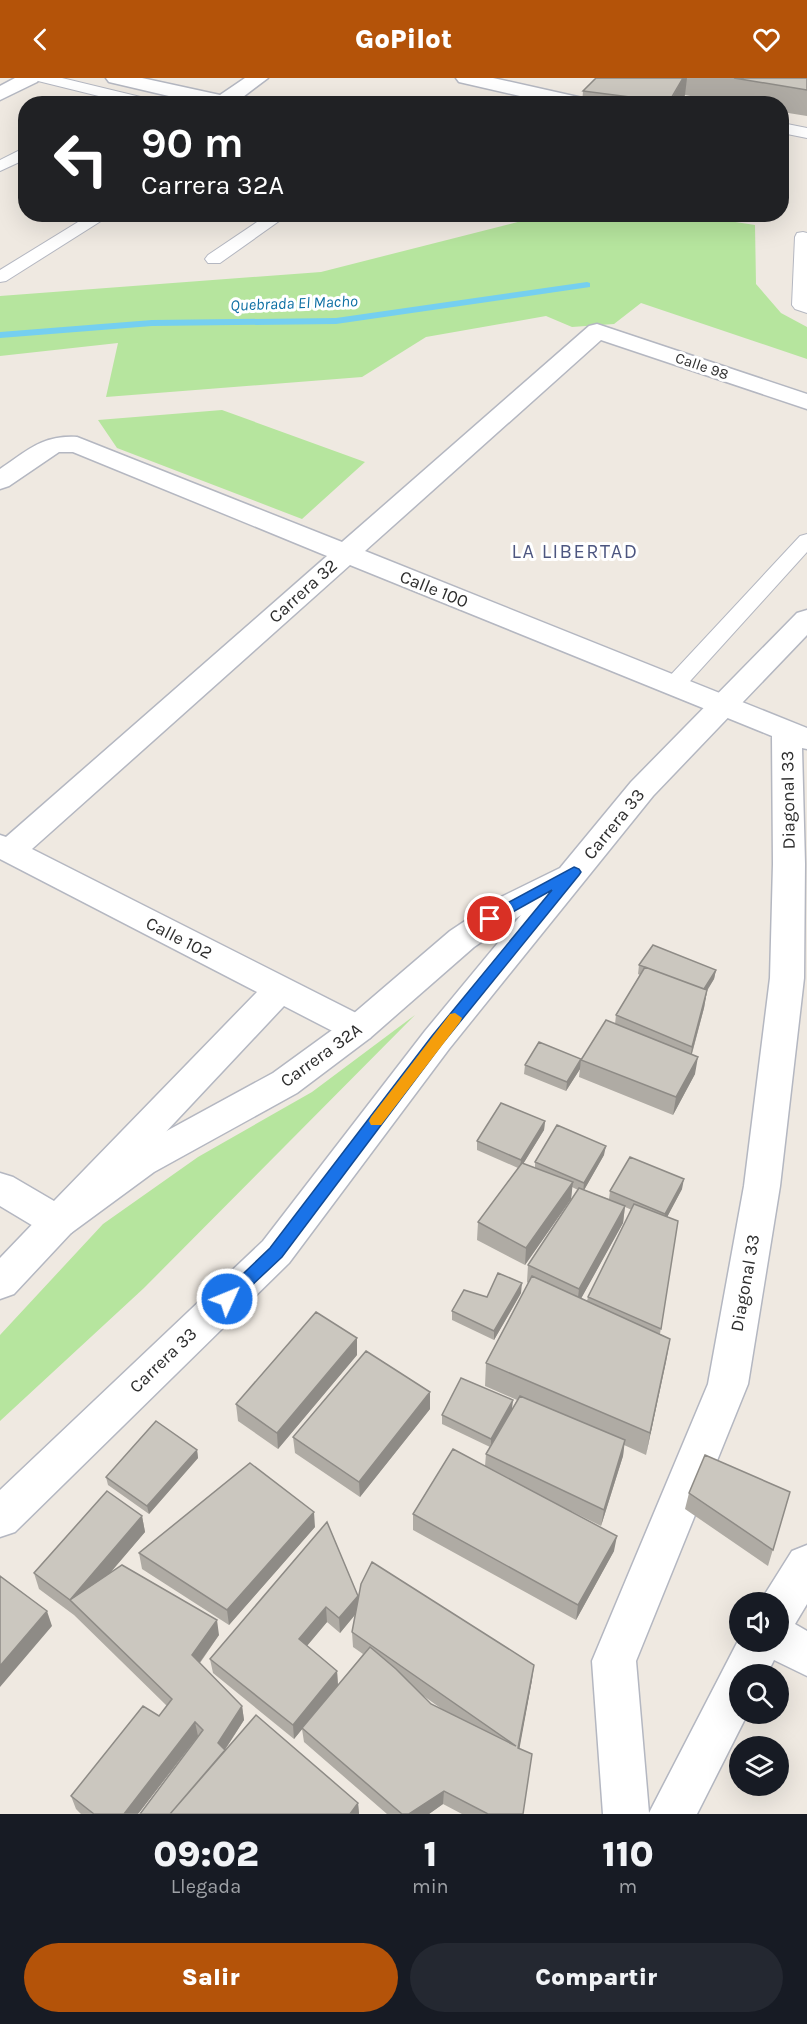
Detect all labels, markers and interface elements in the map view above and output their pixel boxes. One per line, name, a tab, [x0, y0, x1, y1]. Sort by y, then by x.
icon: back	[24, 23, 57, 56]
text: GoPilot	[355, 23, 452, 55]
icon: heart	[750, 23, 783, 56]
text: 90 m	[141, 118, 244, 168]
icon: left	[42, 120, 120, 198]
text: Carrera 32A	[141, 169, 284, 201]
water label: Quebrada El Macho	[230, 291, 358, 315]
street label: Calle 98	[673, 349, 731, 383]
district label: LA LIBERTAD	[512, 540, 638, 563]
street label: Carrera 32	[264, 554, 342, 628]
street label: Calle 100	[397, 565, 471, 613]
street label: Diagonal 33	[776, 751, 800, 849]
street label: Carrera 33	[579, 784, 649, 864]
pin	[464, 893, 515, 944]
icon: arrive	[473, 902, 506, 935]
street label: Calle 102	[142, 912, 216, 964]
street label: Carrera 32A	[276, 1018, 366, 1092]
street label: Diagonal 33	[726, 1233, 764, 1333]
position arrow	[195, 1267, 259, 1331]
street label: Carrera 33	[125, 1323, 201, 1397]
map controls	[729, 1592, 789, 1796]
button: sound	[729, 1592, 789, 1652]
button: search	[729, 1664, 789, 1724]
button: layers	[729, 1736, 789, 1796]
text: 09:02	[153, 1833, 259, 1875]
text: 1	[423, 1833, 437, 1875]
text: 110	[602, 1833, 654, 1875]
text: Llegada	[171, 1875, 241, 1898]
text: min	[412, 1875, 449, 1898]
text: m	[618, 1875, 637, 1898]
button: Salir	[24, 1943, 398, 2012]
button: Compartir	[410, 1943, 783, 2012]

